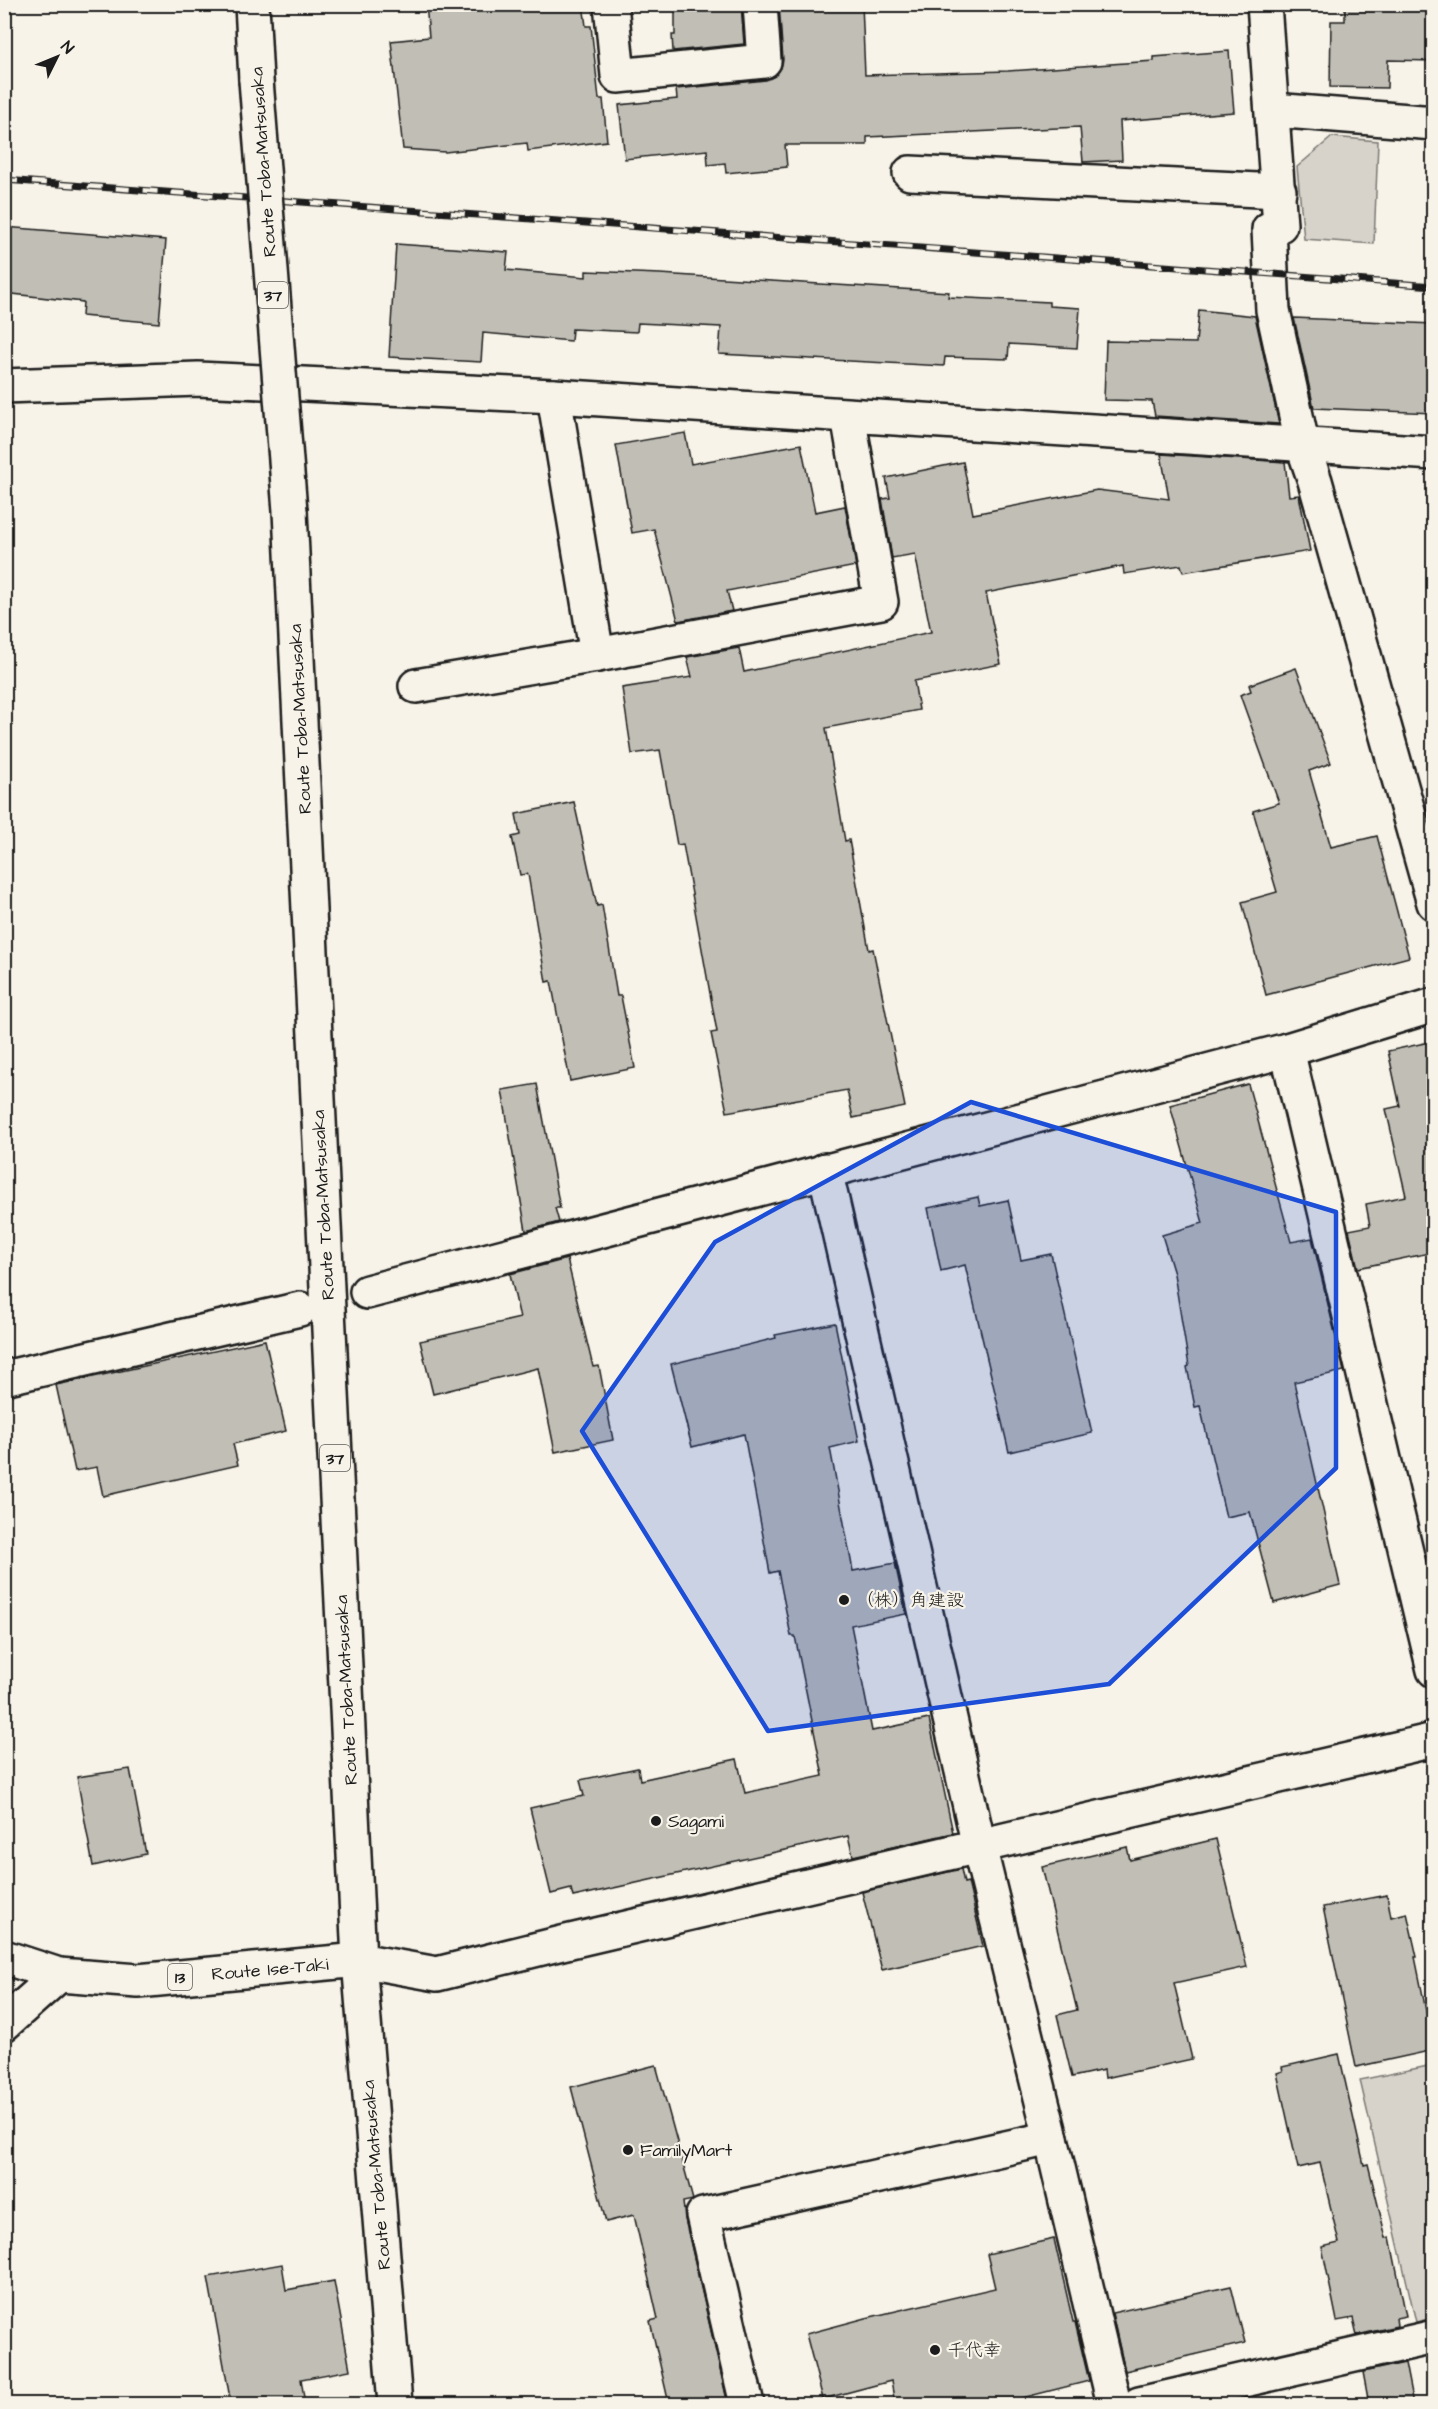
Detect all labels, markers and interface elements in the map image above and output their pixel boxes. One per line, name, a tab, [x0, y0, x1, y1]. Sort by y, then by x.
north arrow	[27, 27, 87, 87]
text: N	[56, 36, 79, 59]
street label: Route Toba-Matsusaka	[244, 66, 283, 258]
road number: 37	[258, 282, 288, 308]
street label: Route Toba-Matsusaka	[283, 623, 318, 815]
street label: Route Toba-Matsusaka	[306, 1109, 341, 1301]
road number: 37	[320, 1445, 350, 1471]
place label: （株）角建設	[856, 1588, 964, 1613]
marker: （株）角建設	[837, 1593, 851, 1607]
street label: Route Toba-Matsusaka	[329, 1594, 364, 1786]
place label: Sagami	[668, 1809, 724, 1835]
marker: Sagami	[649, 1814, 663, 1828]
street label: Route Ise-Taki	[210, 1952, 330, 1987]
road number: 13	[168, 1964, 192, 1990]
street label: Route Toba-Matsusaka	[356, 2079, 397, 2271]
place label: FamilyMart	[640, 2138, 733, 2164]
marker: FamilyMart	[621, 2143, 635, 2157]
place label: 千代幸	[947, 2338, 1001, 2363]
marker: 千代幸	[928, 2343, 942, 2357]

